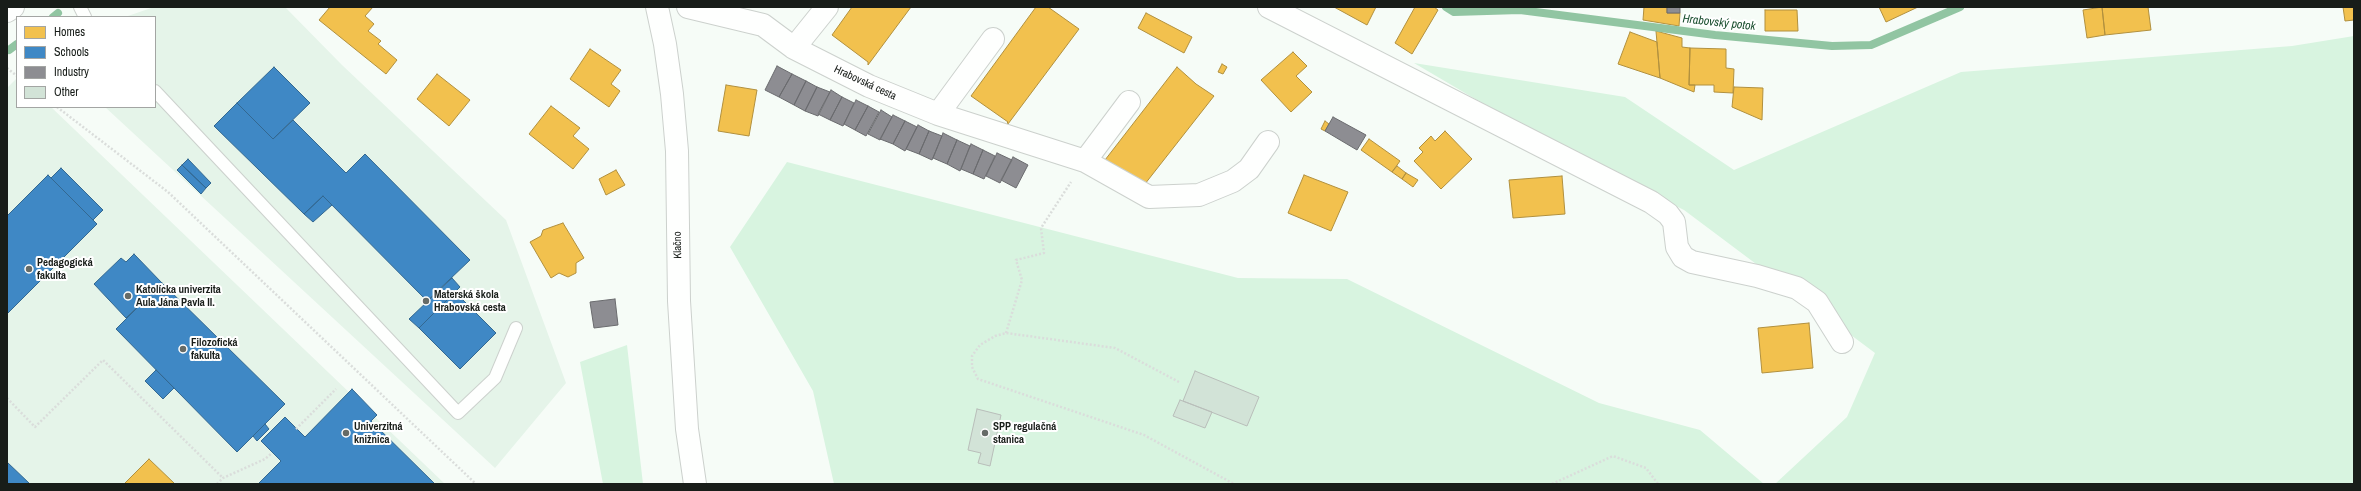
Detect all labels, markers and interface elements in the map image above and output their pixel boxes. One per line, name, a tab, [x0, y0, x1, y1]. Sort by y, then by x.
water label: Hrabovský potok	[1682, 12, 1756, 34]
legend	[16, 16, 156, 108]
text: Homes	[54, 24, 85, 40]
text: Schools	[54, 44, 89, 60]
street label: Hrabovská cesta	[832, 63, 898, 103]
text: Industry	[54, 64, 89, 80]
text: Other	[54, 84, 79, 100]
street label: Klačno	[671, 231, 685, 259]
place label: Pedagogická fakulta	[37, 256, 93, 282]
marker: Pedagogická fakulta	[24, 264, 34, 274]
place label: Katolícka univerzita Aula Jána Pavla II.	[136, 283, 221, 309]
place label: Materská škola Hrabovská cesta	[434, 288, 506, 314]
marker: Katolícka univerzita Aula Jána Pavla II.	[123, 291, 133, 301]
marker: Materská škola Hrabovská cesta	[421, 296, 431, 306]
place label: Filozofická fakulta	[191, 336, 238, 362]
marker: Filozofická fakulta	[178, 344, 188, 354]
place label: Univerzitná knižnica	[354, 420, 403, 446]
place label: SPP regulačná stanica	[993, 420, 1056, 446]
marker: Univerzitná knižnica	[341, 428, 351, 438]
marker: SPP regulačná stanica	[980, 428, 990, 438]

